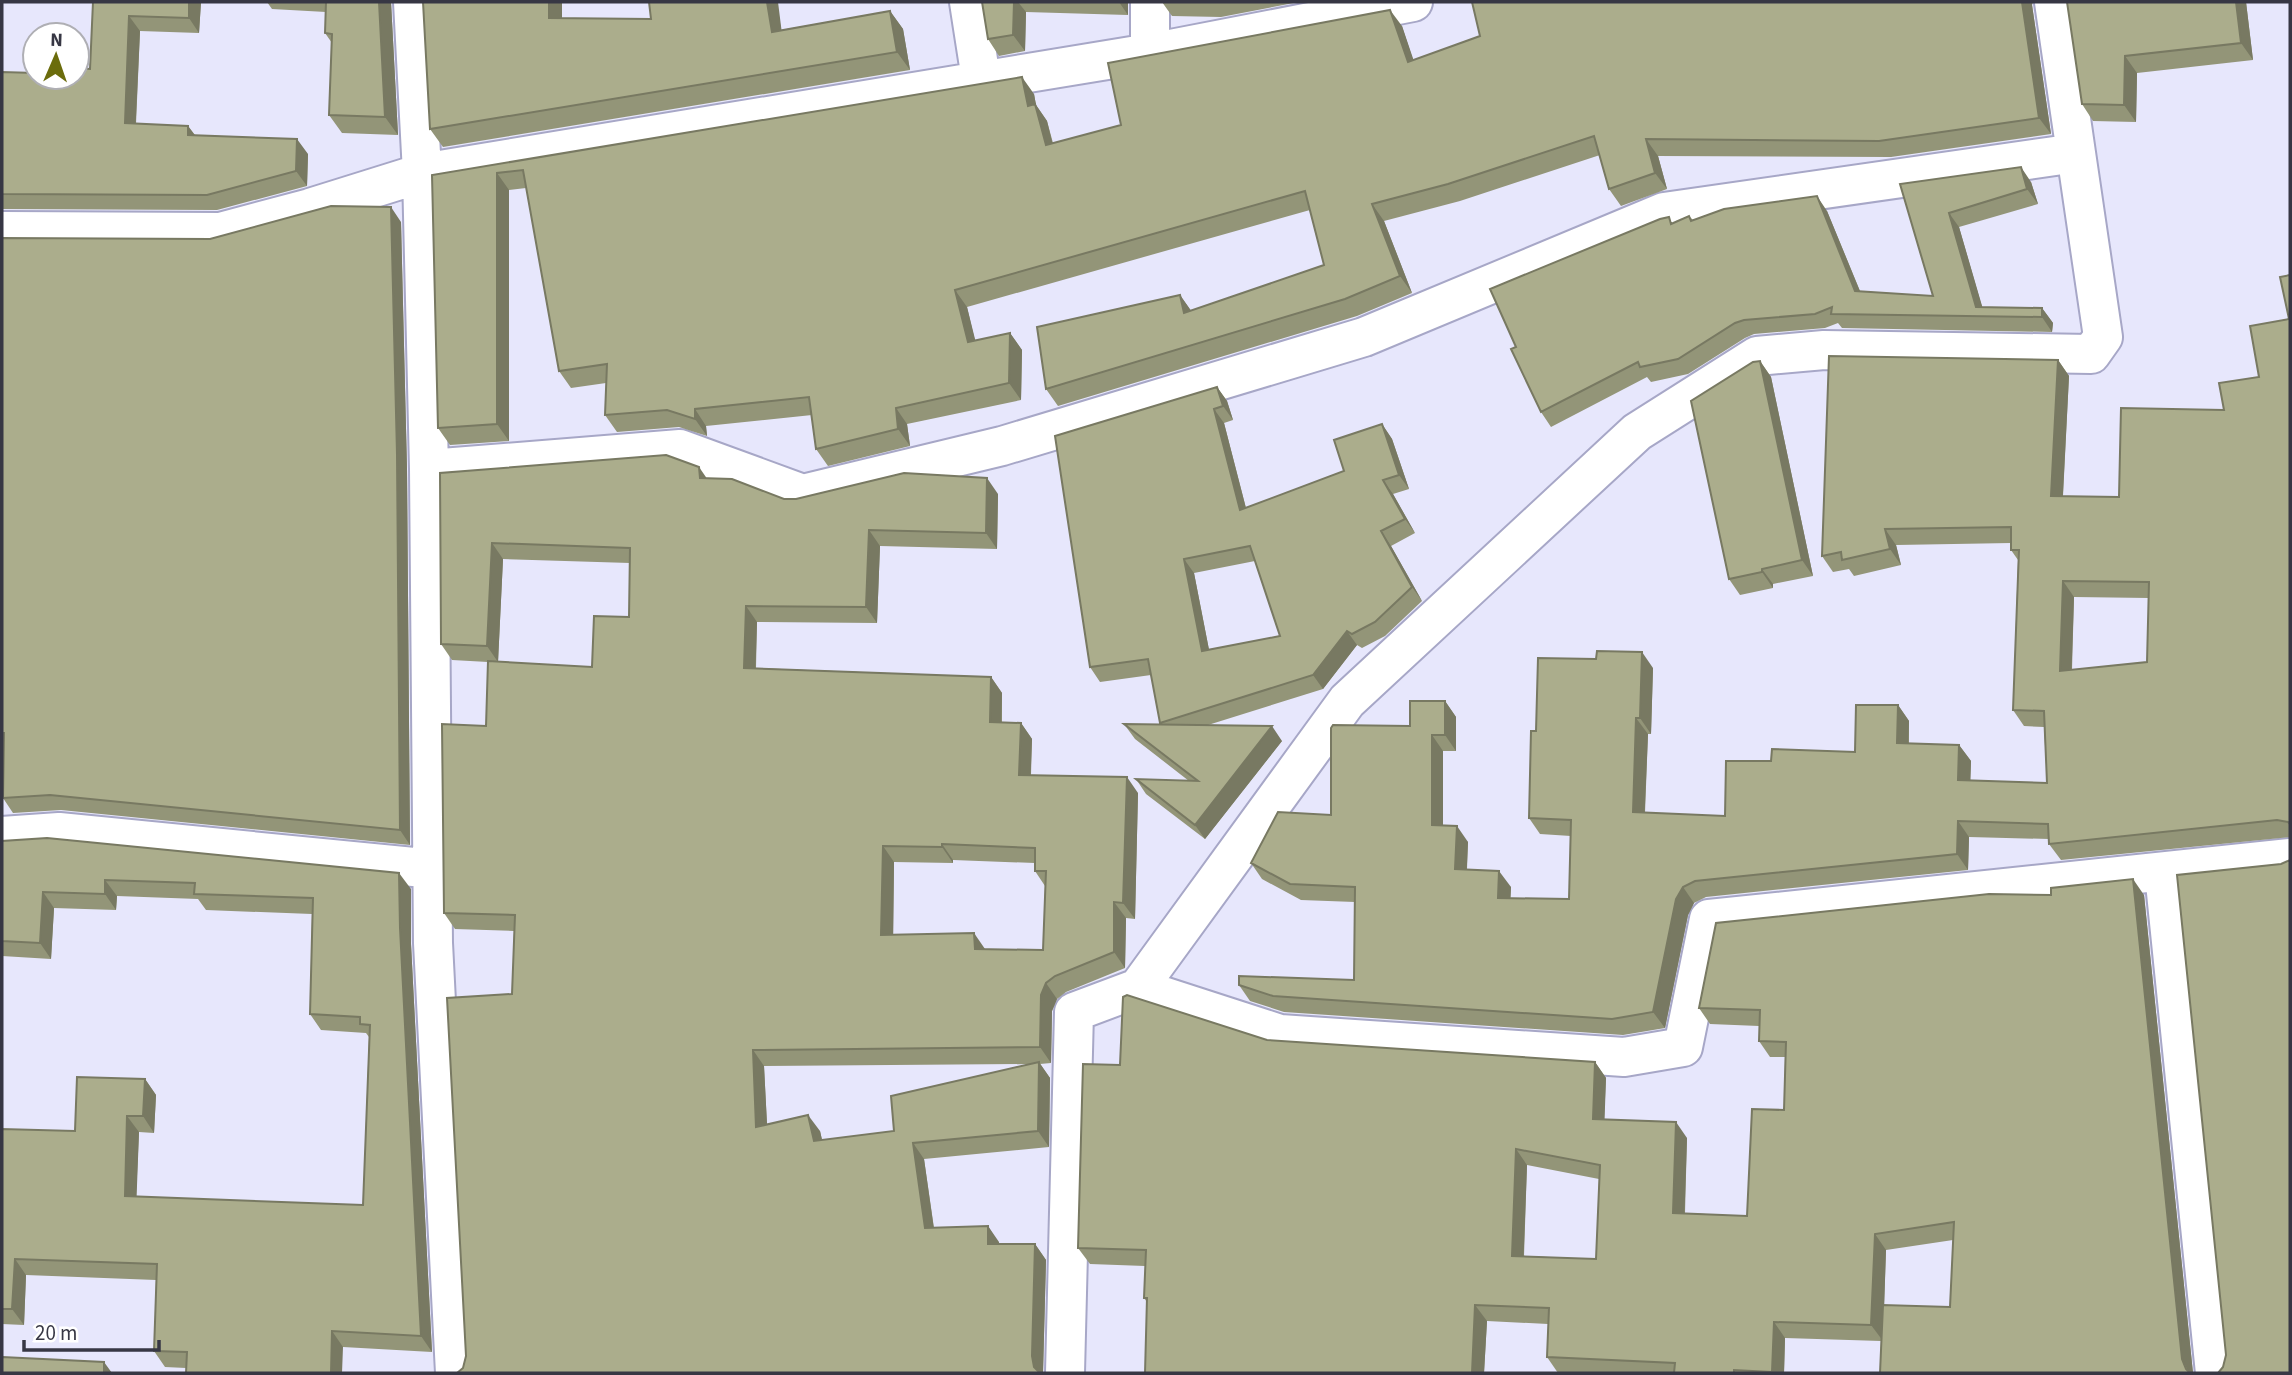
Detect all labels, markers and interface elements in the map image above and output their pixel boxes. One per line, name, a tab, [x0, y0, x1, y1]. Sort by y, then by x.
north arrow	[21, 21, 91, 91]
text: N	[50, 27, 63, 54]
scale bar	[24, 1308, 159, 1352]
text: 20 m	[35, 1318, 77, 1348]

